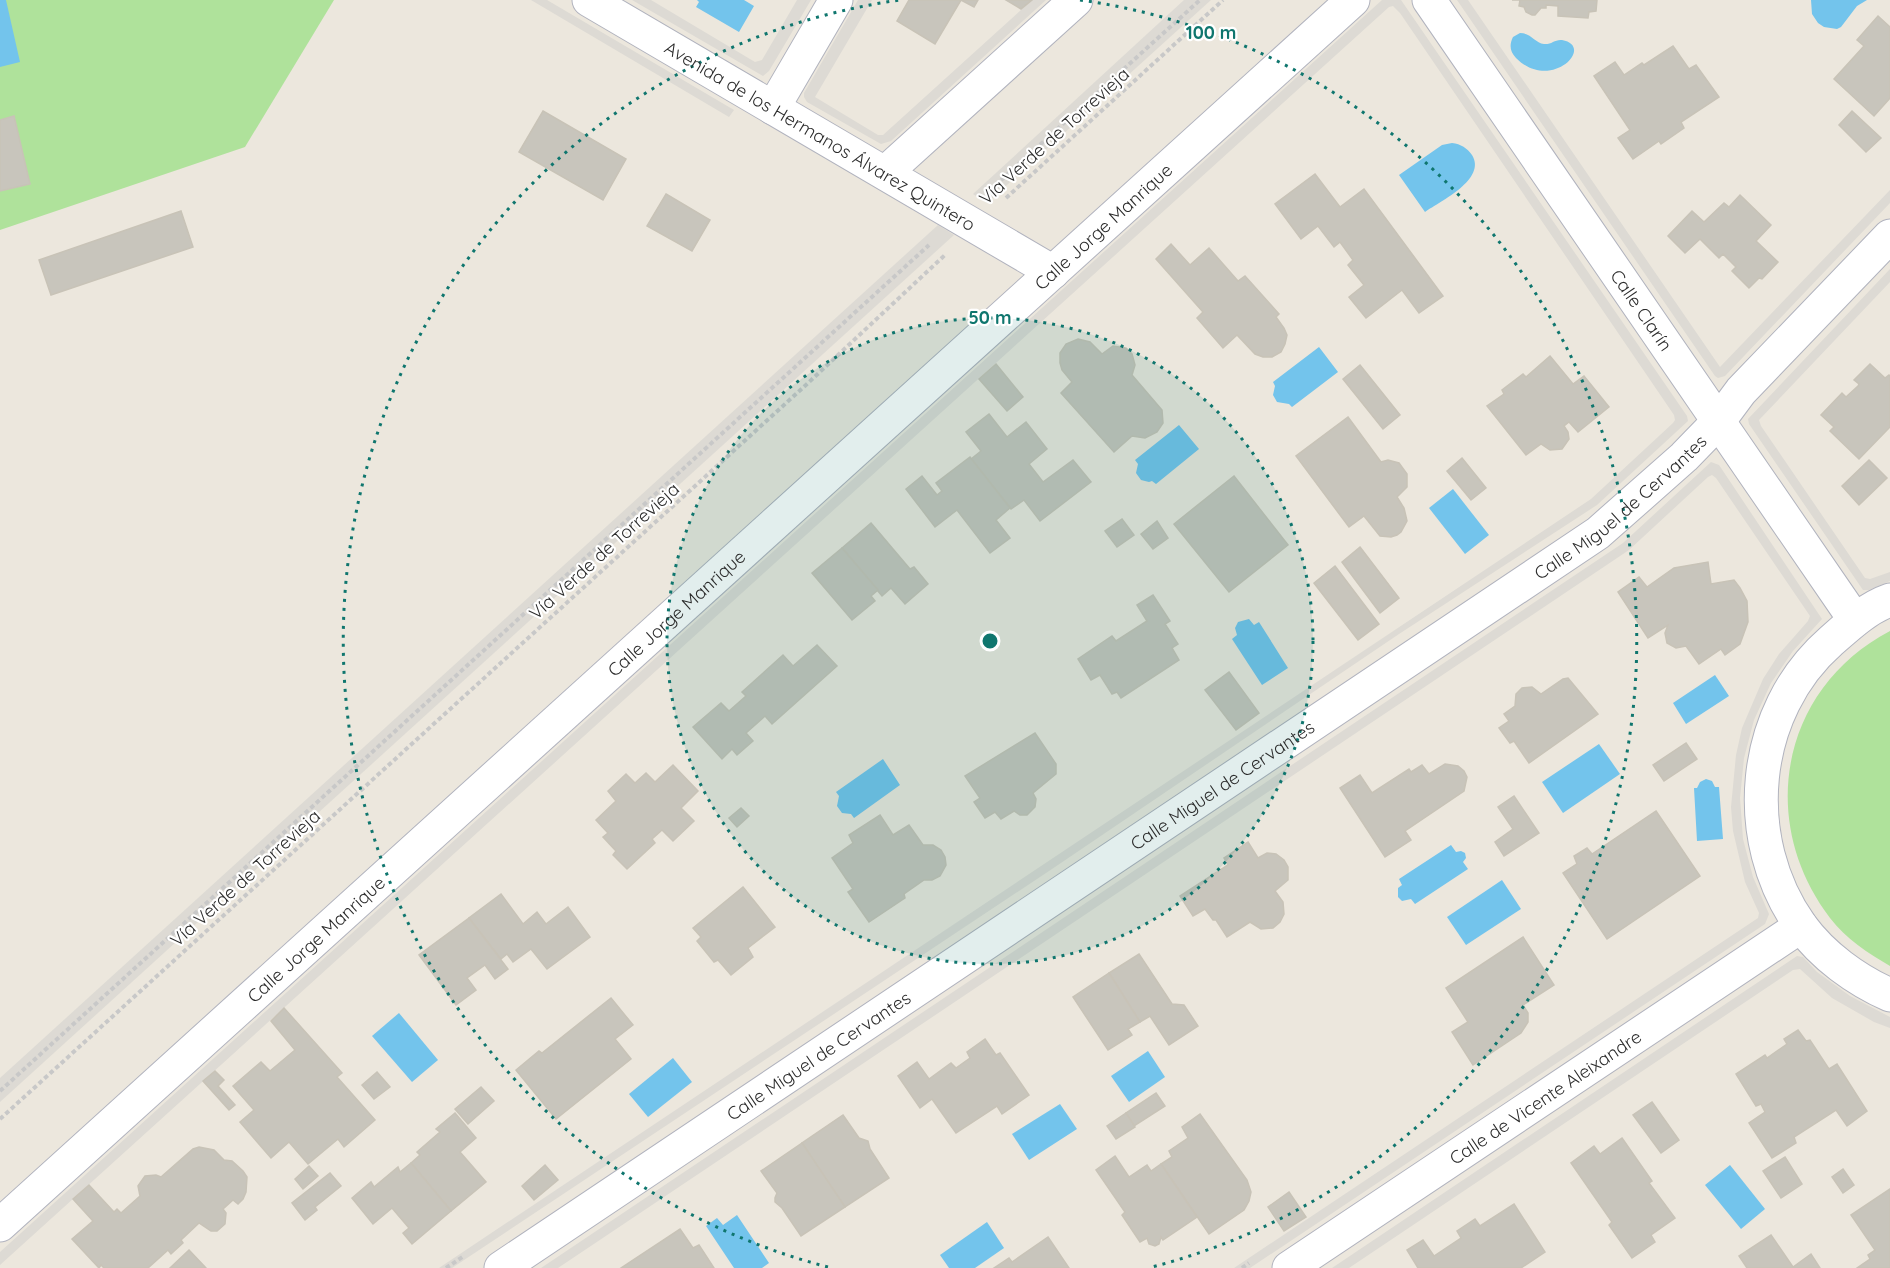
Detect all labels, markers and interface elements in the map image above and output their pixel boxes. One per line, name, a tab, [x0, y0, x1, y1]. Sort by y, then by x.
text: 100 m	[1186, 21, 1236, 44]
street label: Avenida de los Hermanos Álvarez Quintero	[661, 36, 980, 236]
street label: Vía Verde de Torrevieja	[974, 62, 1134, 210]
street label: Calle Jorge Manrique	[1029, 158, 1177, 295]
street label: Calle Clarín	[1606, 265, 1678, 355]
text: 50 m	[968, 306, 1012, 329]
street label: Calle Miguel de Cervantes	[1530, 430, 1711, 584]
street label: Vía Verde de Torrevieja	[524, 477, 684, 625]
street label: Calle Jorge Manrique	[602, 545, 750, 681]
centre of rings	[980, 631, 1000, 651]
street label: Calle Miguel de Cervantes	[1126, 715, 1318, 855]
street label: Vía Verde de Torrevieja	[165, 804, 325, 952]
street label: Calle Jorge Manrique	[242, 871, 390, 1007]
street label: Calle Miguel de Cervantes	[722, 986, 915, 1125]
street label: Calle de Vicente Aleixandre	[1445, 1025, 1646, 1169]

